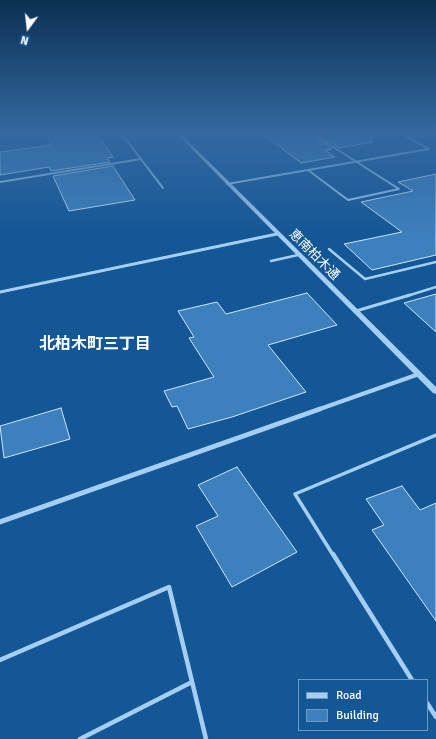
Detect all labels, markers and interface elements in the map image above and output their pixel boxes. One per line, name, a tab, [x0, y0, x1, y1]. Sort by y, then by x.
north arrow	[8, 8, 48, 48]
text: N	[19, 33, 30, 47]
street label: 恵南柏木通	[286, 227, 342, 283]
district label: 北柏木町三丁目	[39, 335, 151, 355]
legend	[298, 679, 428, 731]
text: Road	[336, 688, 362, 703]
text: Building	[336, 708, 379, 723]

